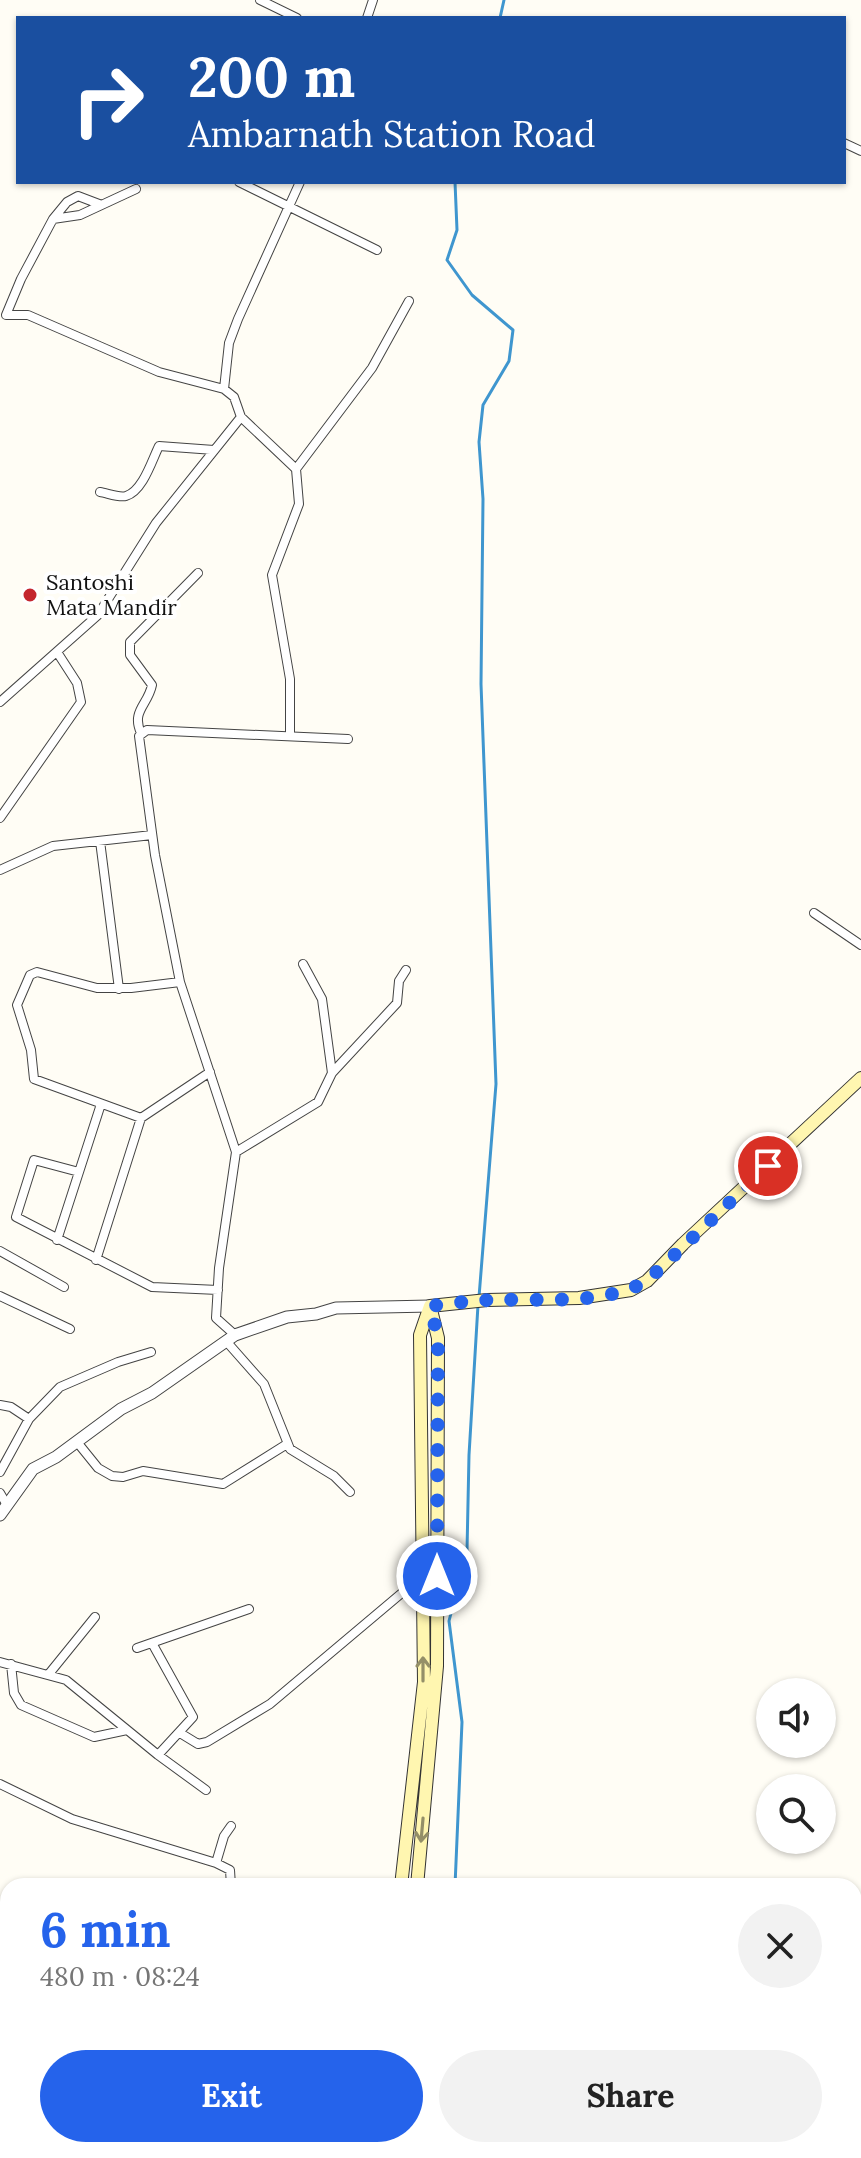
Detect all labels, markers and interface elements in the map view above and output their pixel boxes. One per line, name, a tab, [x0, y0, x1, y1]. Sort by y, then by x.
text: 200 m	[188, 41, 355, 112]
icon: right	[56, 48, 160, 152]
text: Ambarnath Station Road	[188, 111, 595, 157]
place label: Santoshi Mata Mandir	[46, 568, 177, 621]
marker: Santoshi Mata Mandir	[21, 586, 39, 604]
pin	[734, 1132, 802, 1200]
icon: arrive	[746, 1144, 790, 1188]
position arrow	[395, 1534, 479, 1618]
one-way arrow	[415, 1656, 431, 1683]
map controls	[756, 1678, 836, 1854]
button: sound	[756, 1678, 836, 1758]
button: search	[756, 1774, 836, 1854]
one-way arrow	[414, 1816, 429, 1843]
text: 6 min	[40, 1899, 171, 1960]
button: close	[738, 1904, 822, 1988]
text: 480 m · 08:24	[40, 1960, 200, 1993]
button: Exit	[40, 2050, 423, 2142]
button: Share	[439, 2050, 822, 2142]

